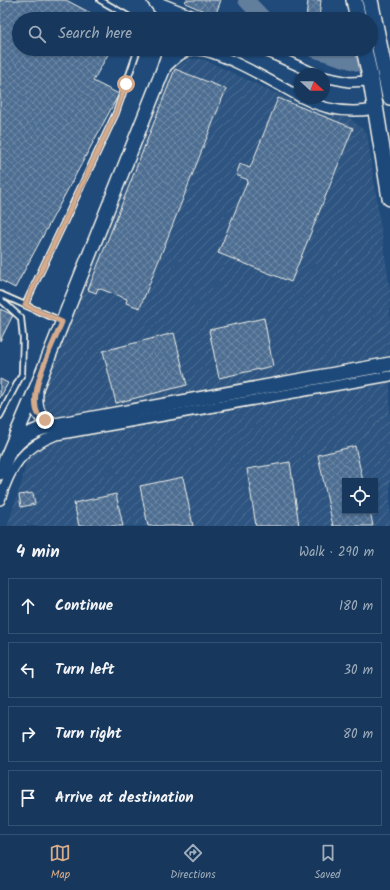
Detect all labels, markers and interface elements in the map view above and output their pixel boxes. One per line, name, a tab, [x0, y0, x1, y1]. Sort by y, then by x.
search box	[12, 12, 378, 56]
text: Search here	[58, 22, 132, 46]
icon: search	[26, 23, 48, 45]
north arrow	[294, 68, 330, 104]
route start	[117, 75, 135, 93]
route end	[36, 411, 54, 429]
map controls	[342, 478, 378, 514]
button: locate	[342, 478, 378, 514]
text: 4 min	[16, 539, 60, 566]
text: Walk · 290 m	[299, 542, 374, 563]
text: Continue	[55, 594, 113, 618]
icon: ahead	[17, 595, 39, 617]
text: 180 m	[339, 596, 373, 617]
text: Turn left	[55, 658, 115, 682]
icon: left	[17, 659, 39, 681]
text: 30 m	[344, 660, 373, 681]
text: Turn right	[55, 722, 122, 746]
icon: right	[17, 723, 39, 745]
text: 80 m	[343, 724, 373, 745]
text: Arrive at destination	[55, 786, 194, 810]
icon: arrive	[17, 787, 39, 809]
tab: Map	[49, 842, 71, 884]
tab: Directions	[170, 842, 216, 884]
tab: Saved	[315, 842, 341, 884]

